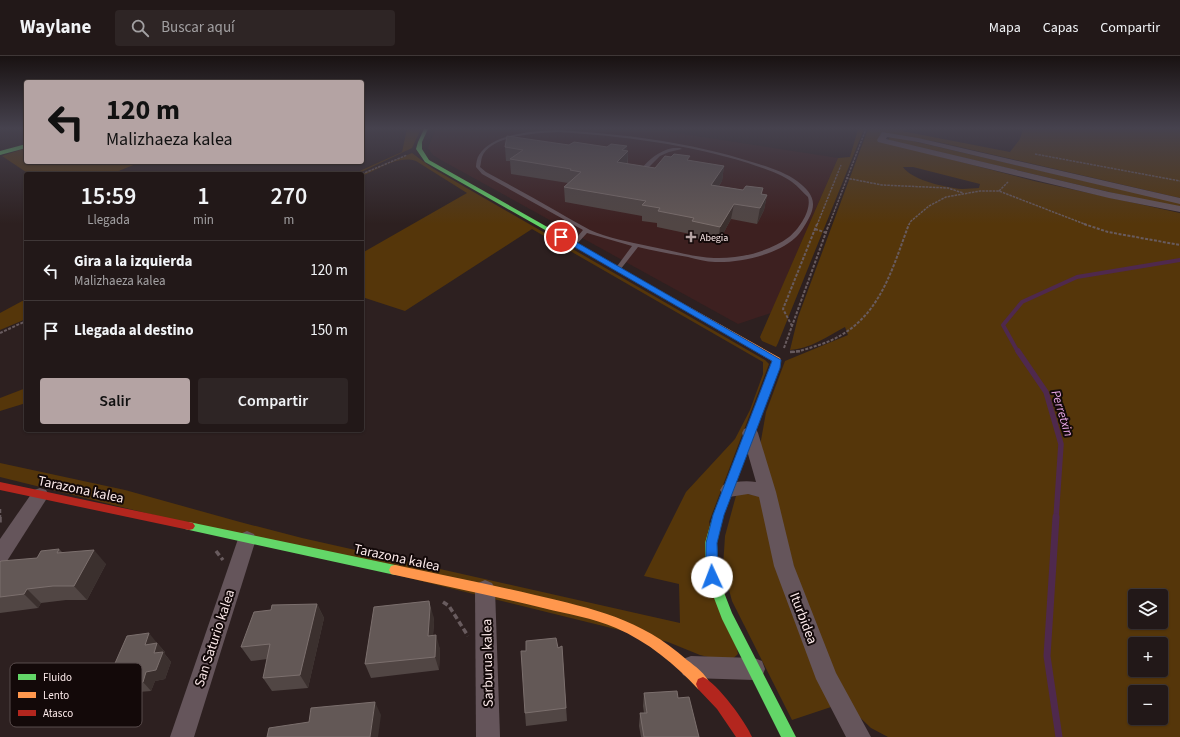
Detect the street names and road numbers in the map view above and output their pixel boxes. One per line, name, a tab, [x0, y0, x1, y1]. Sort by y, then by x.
street label: Tarazona kalea	[36, 471, 126, 509]
street label: Tarazona kalea	[352, 539, 442, 577]
street label: San Saturio kalea	[190, 587, 240, 690]
street label: Iturbidea	[784, 590, 822, 647]
street label: Sarburua kalea	[477, 619, 499, 707]

